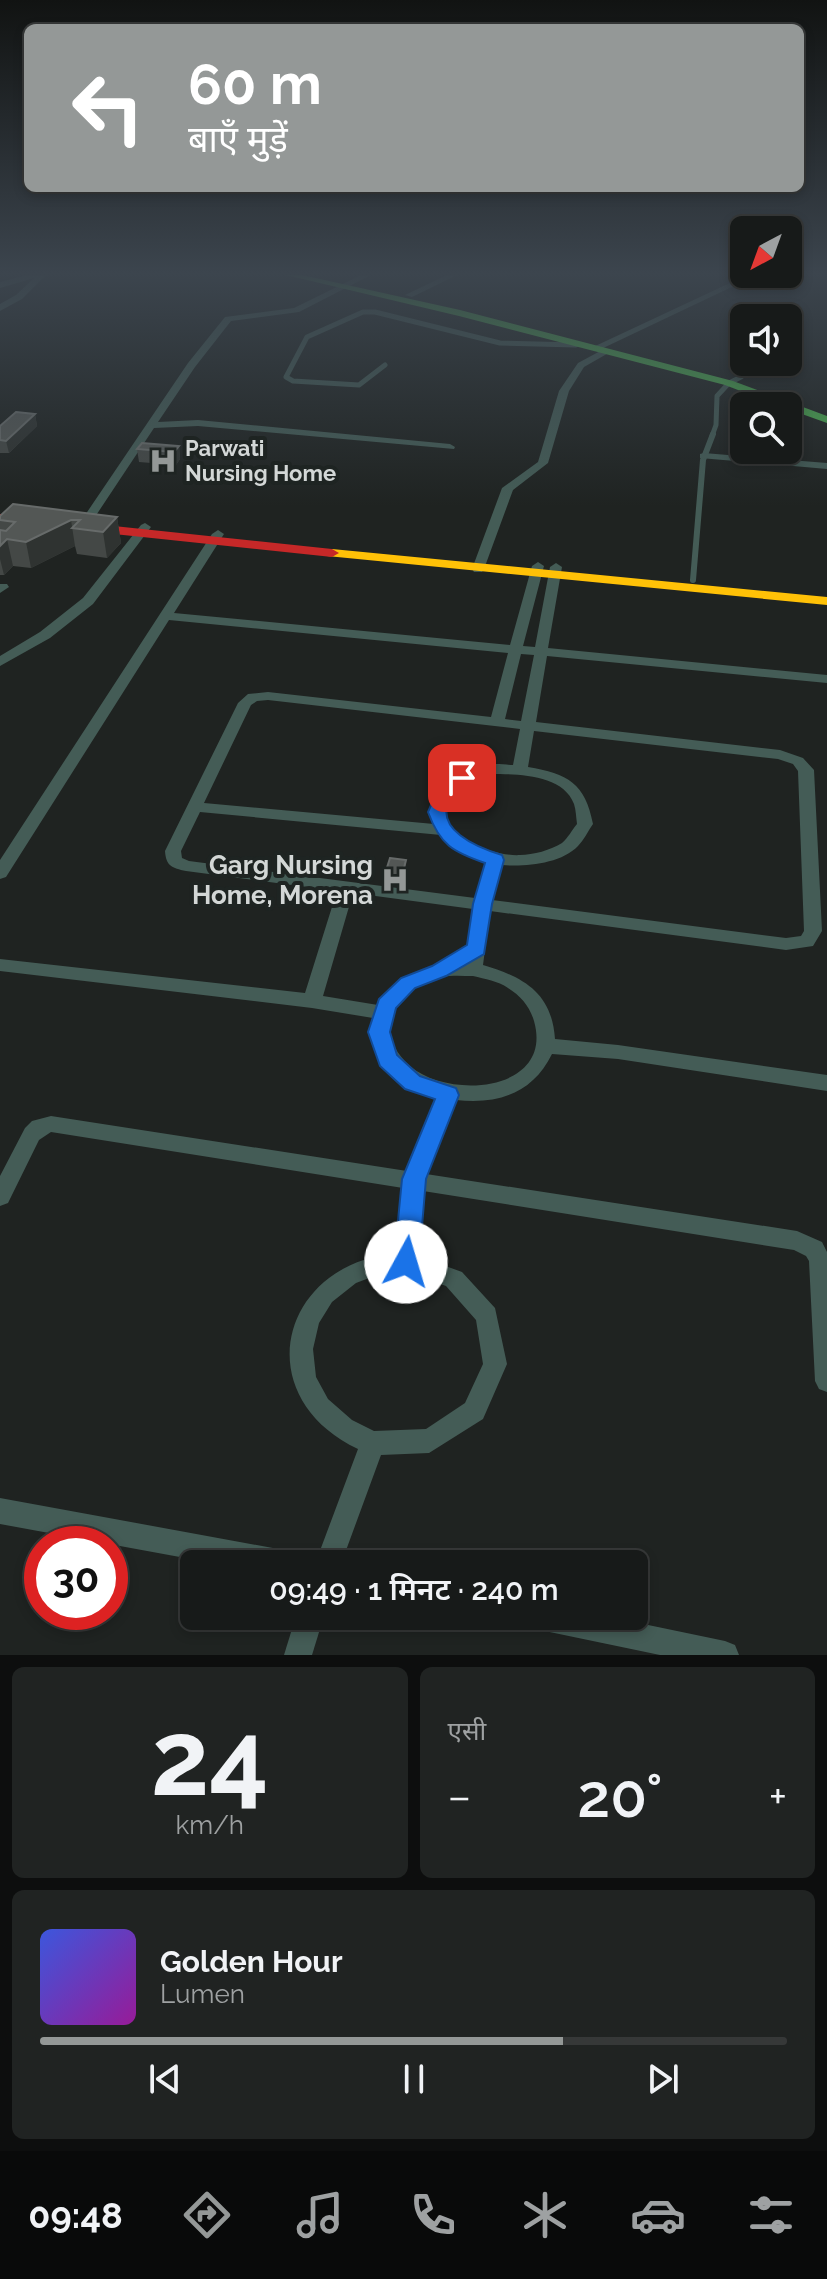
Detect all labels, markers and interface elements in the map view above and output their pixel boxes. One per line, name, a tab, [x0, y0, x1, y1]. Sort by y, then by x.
text: 60 m	[188, 51, 322, 117]
icon: left	[56, 56, 160, 160]
text: बाएँ मुड़ें	[188, 118, 288, 160]
north arrow	[730, 216, 802, 288]
map controls	[730, 216, 802, 464]
button: sound	[730, 304, 802, 376]
button: search	[730, 392, 802, 464]
place label: Parwati Nursing Home	[185, 435, 336, 486]
hospital icon: Parwati Nursing Home	[148, 446, 178, 476]
pin	[428, 744, 496, 812]
icon: arrive	[440, 756, 484, 800]
place label: Garg Nursing Home, Morena	[192, 850, 373, 910]
hospital icon: Garg Nursing Home, Morena	[380, 865, 410, 895]
position arrow	[364, 1220, 448, 1304]
speed limit sign: 30	[24, 1526, 128, 1630]
text: 09:49 · 1 मिनट · 240 m	[269, 1572, 559, 1607]
text: 24	[151, 1697, 269, 1819]
text: एसी	[448, 1716, 486, 1746]
text: 20°	[577, 1761, 663, 1831]
text: −	[448, 1771, 471, 1822]
text: +	[769, 1771, 787, 1822]
text: km/h	[175, 1810, 244, 1840]
text: Golden Hour	[160, 1944, 343, 1979]
text: Lumen	[160, 1979, 245, 2009]
icon: previous	[143, 2057, 187, 2101]
icon: pause	[392, 2057, 436, 2101]
icon: next	[641, 2057, 685, 2101]
icon: directions	[179, 2187, 235, 2243]
icon: music	[292, 2187, 348, 2243]
icon: phone	[405, 2187, 461, 2243]
icon: climate	[517, 2187, 573, 2243]
icon: car	[630, 2187, 686, 2243]
icon: filters	[743, 2187, 799, 2243]
text: 09:48	[28, 2194, 123, 2236]

